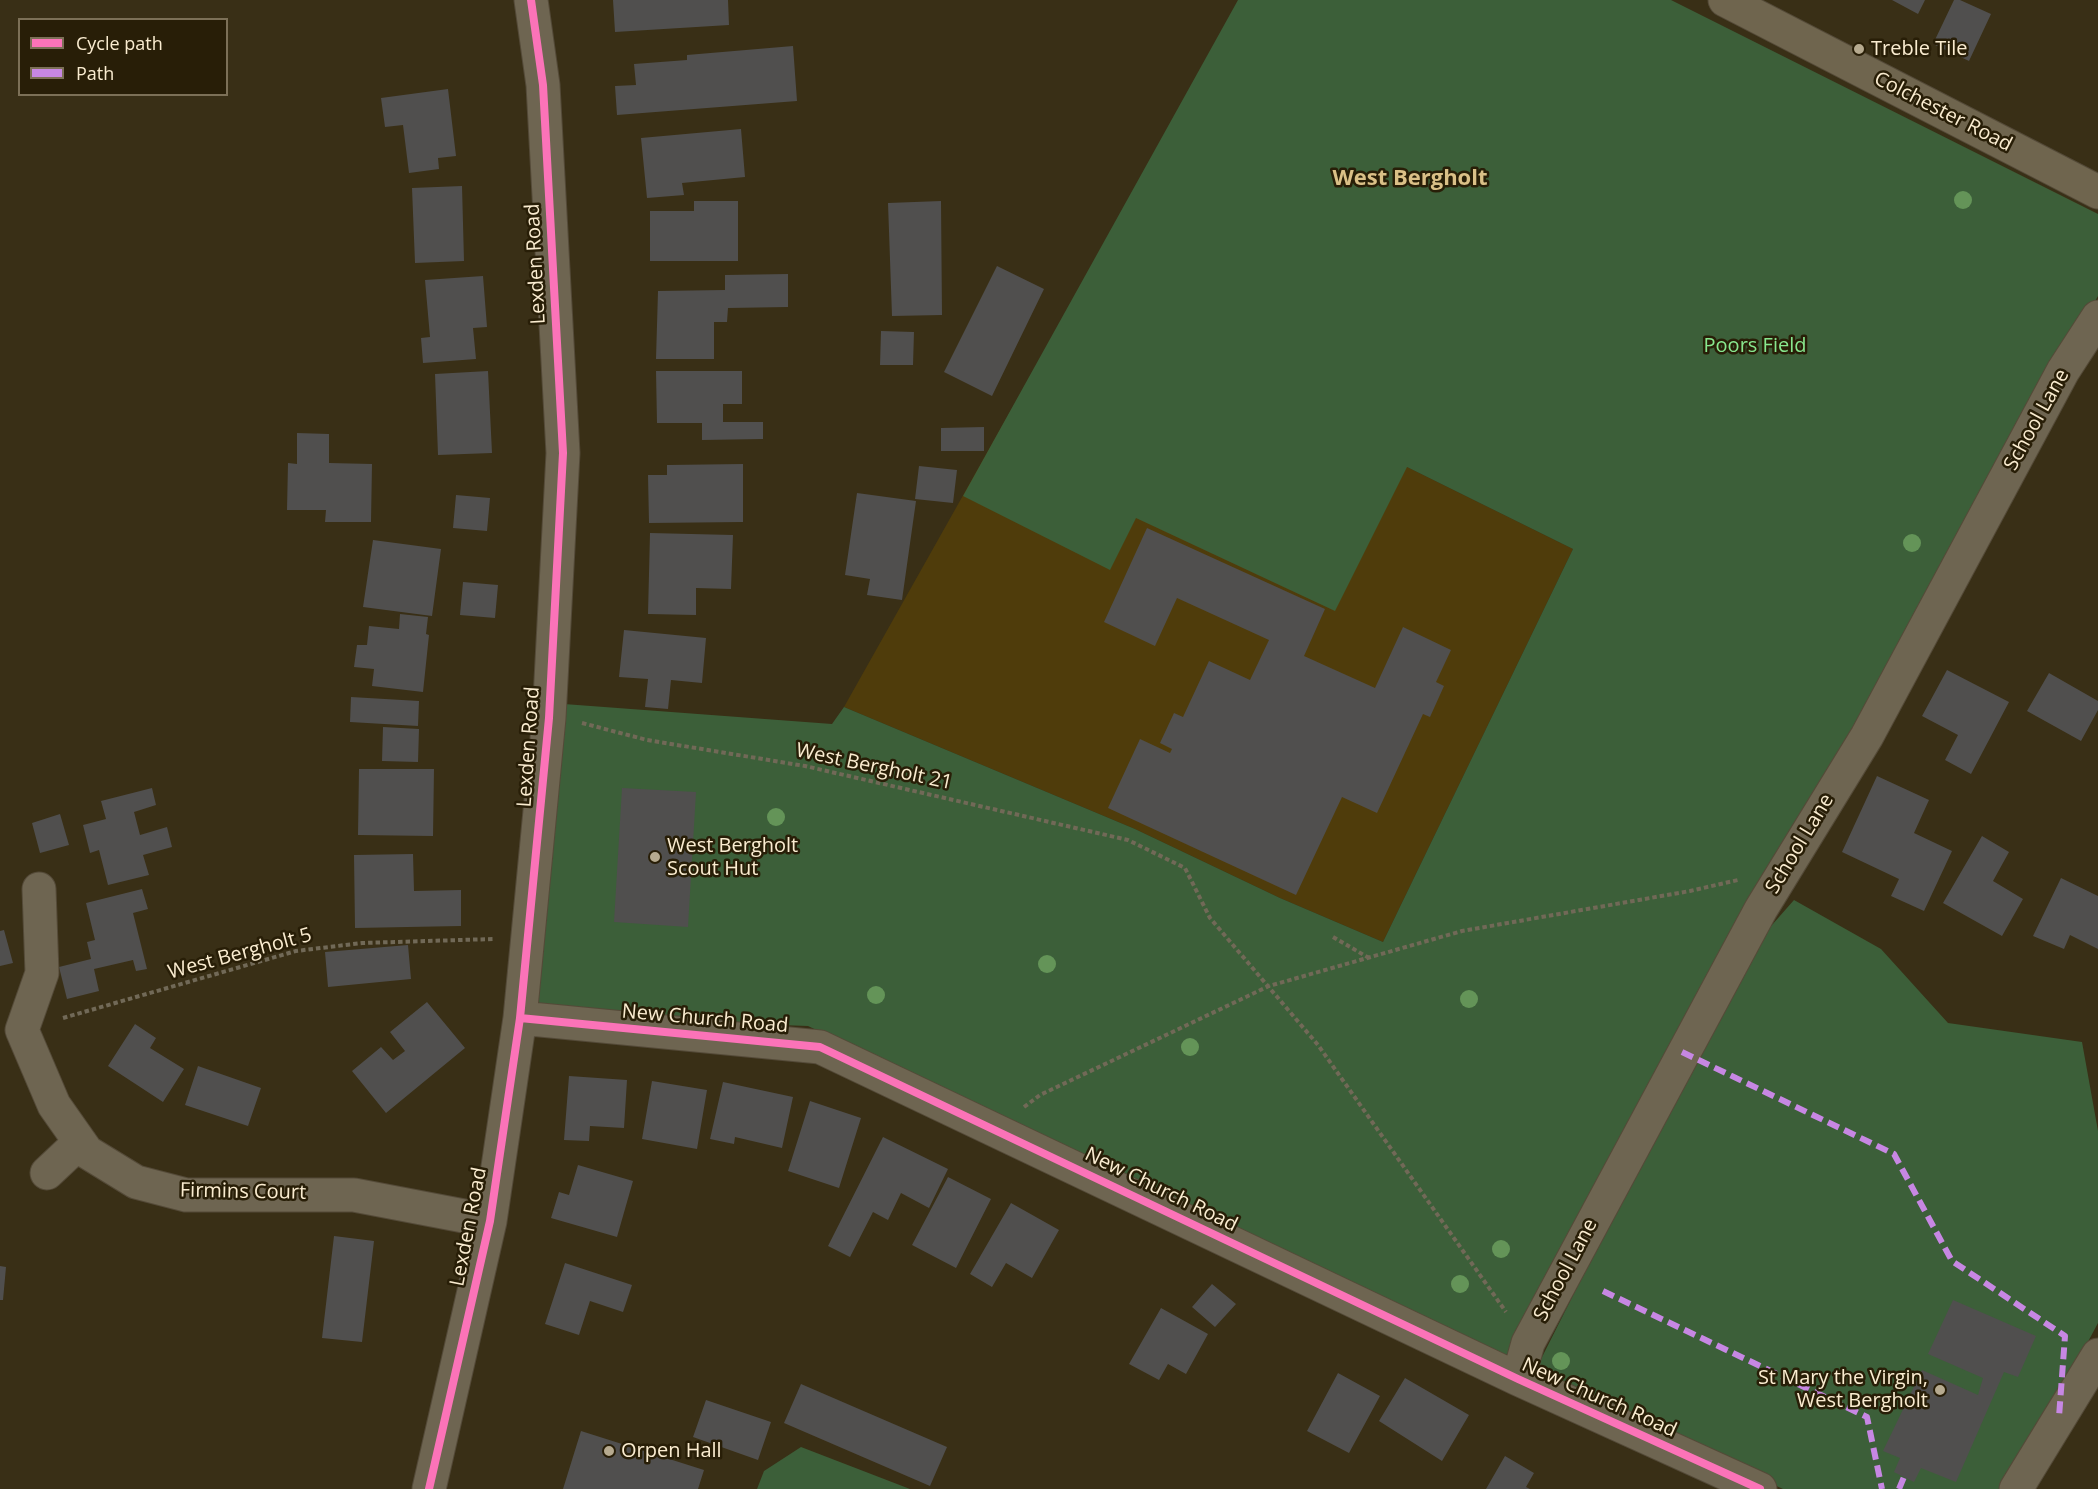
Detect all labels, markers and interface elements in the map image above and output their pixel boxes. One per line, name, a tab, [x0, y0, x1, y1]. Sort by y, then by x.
legend	[18, 18, 228, 96]
text: Cycle path	[76, 31, 163, 55]
place label: Treble Tile	[1871, 37, 1967, 61]
marker: Treble Tile	[1852, 42, 1866, 56]
text: Path	[76, 61, 114, 85]
street label: Colchester Road	[1870, 67, 2016, 157]
district label: West Bergholt	[1332, 166, 1488, 192]
street label: Lexden Road	[521, 203, 551, 325]
park label: Poors Field	[1704, 334, 1806, 358]
street label: School Lane	[1999, 365, 2075, 475]
street label: Lexden Road	[513, 686, 545, 808]
street label: West Bergholt 21	[794, 739, 954, 795]
street label: School Lane	[1761, 790, 1839, 898]
place label: West Bergholt Scout Hut	[667, 834, 798, 881]
marker: West Bergholt Scout Hut	[648, 850, 662, 864]
street label: West Bergholt 5	[165, 923, 315, 985]
street label: New Church Road	[621, 1000, 789, 1038]
street label: New Church Road	[1081, 1143, 1241, 1237]
street label: Lexden Road	[446, 1165, 492, 1289]
street label: Firmins Court	[180, 1179, 306, 1205]
street label: School Lane	[1529, 1215, 1603, 1325]
street label: New Church Road	[1518, 1353, 1680, 1443]
place label: St Mary the Virgin, West Bergholt	[1758, 1366, 1928, 1413]
marker: St Mary the Virgin, West Bergholt	[1933, 1383, 1947, 1397]
place label: Orpen Hall	[621, 1439, 722, 1463]
marker: Orpen Hall	[602, 1444, 616, 1458]

